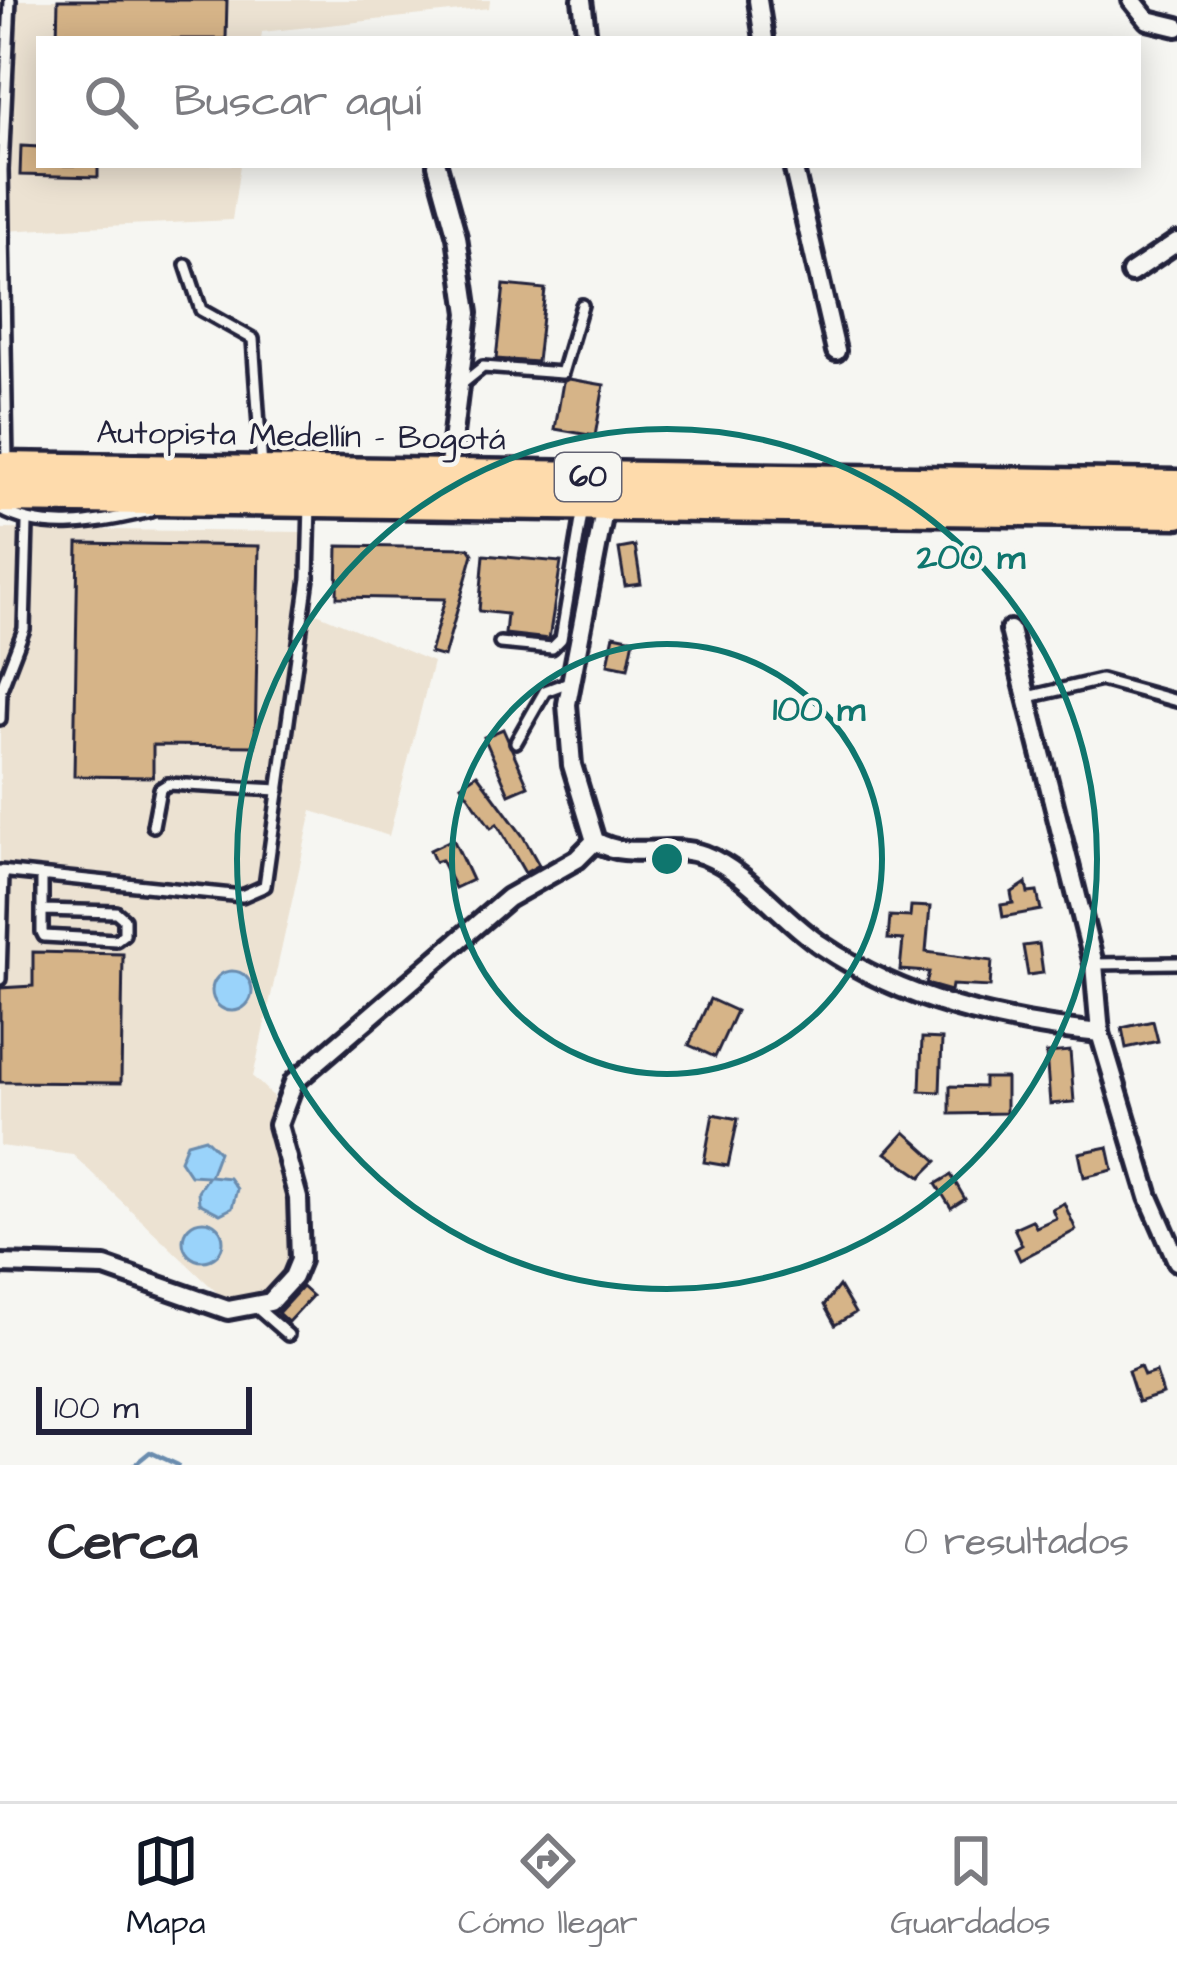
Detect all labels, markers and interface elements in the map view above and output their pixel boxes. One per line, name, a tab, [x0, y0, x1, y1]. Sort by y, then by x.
search box	[36, 36, 1141, 168]
icon: search	[78, 69, 144, 135]
text: Buscar aquí	[174, 71, 421, 133]
street label: Autopista Medellín - Bogotá	[96, 409, 506, 465]
road number: 60	[555, 453, 621, 501]
text: 200 m	[916, 532, 1026, 583]
text: 100 m	[773, 684, 866, 735]
centre of rings	[646, 838, 688, 880]
scale bar	[36, 1381, 252, 1434]
text: 100 m	[54, 1385, 139, 1431]
text: Cerca	[48, 1508, 198, 1579]
text: 0 resultados	[904, 1516, 1129, 1570]
tab: Mapa	[126, 1828, 206, 1946]
tab: Cómo llegar	[458, 1828, 638, 1946]
tab: Guardados	[890, 1828, 1051, 1946]

